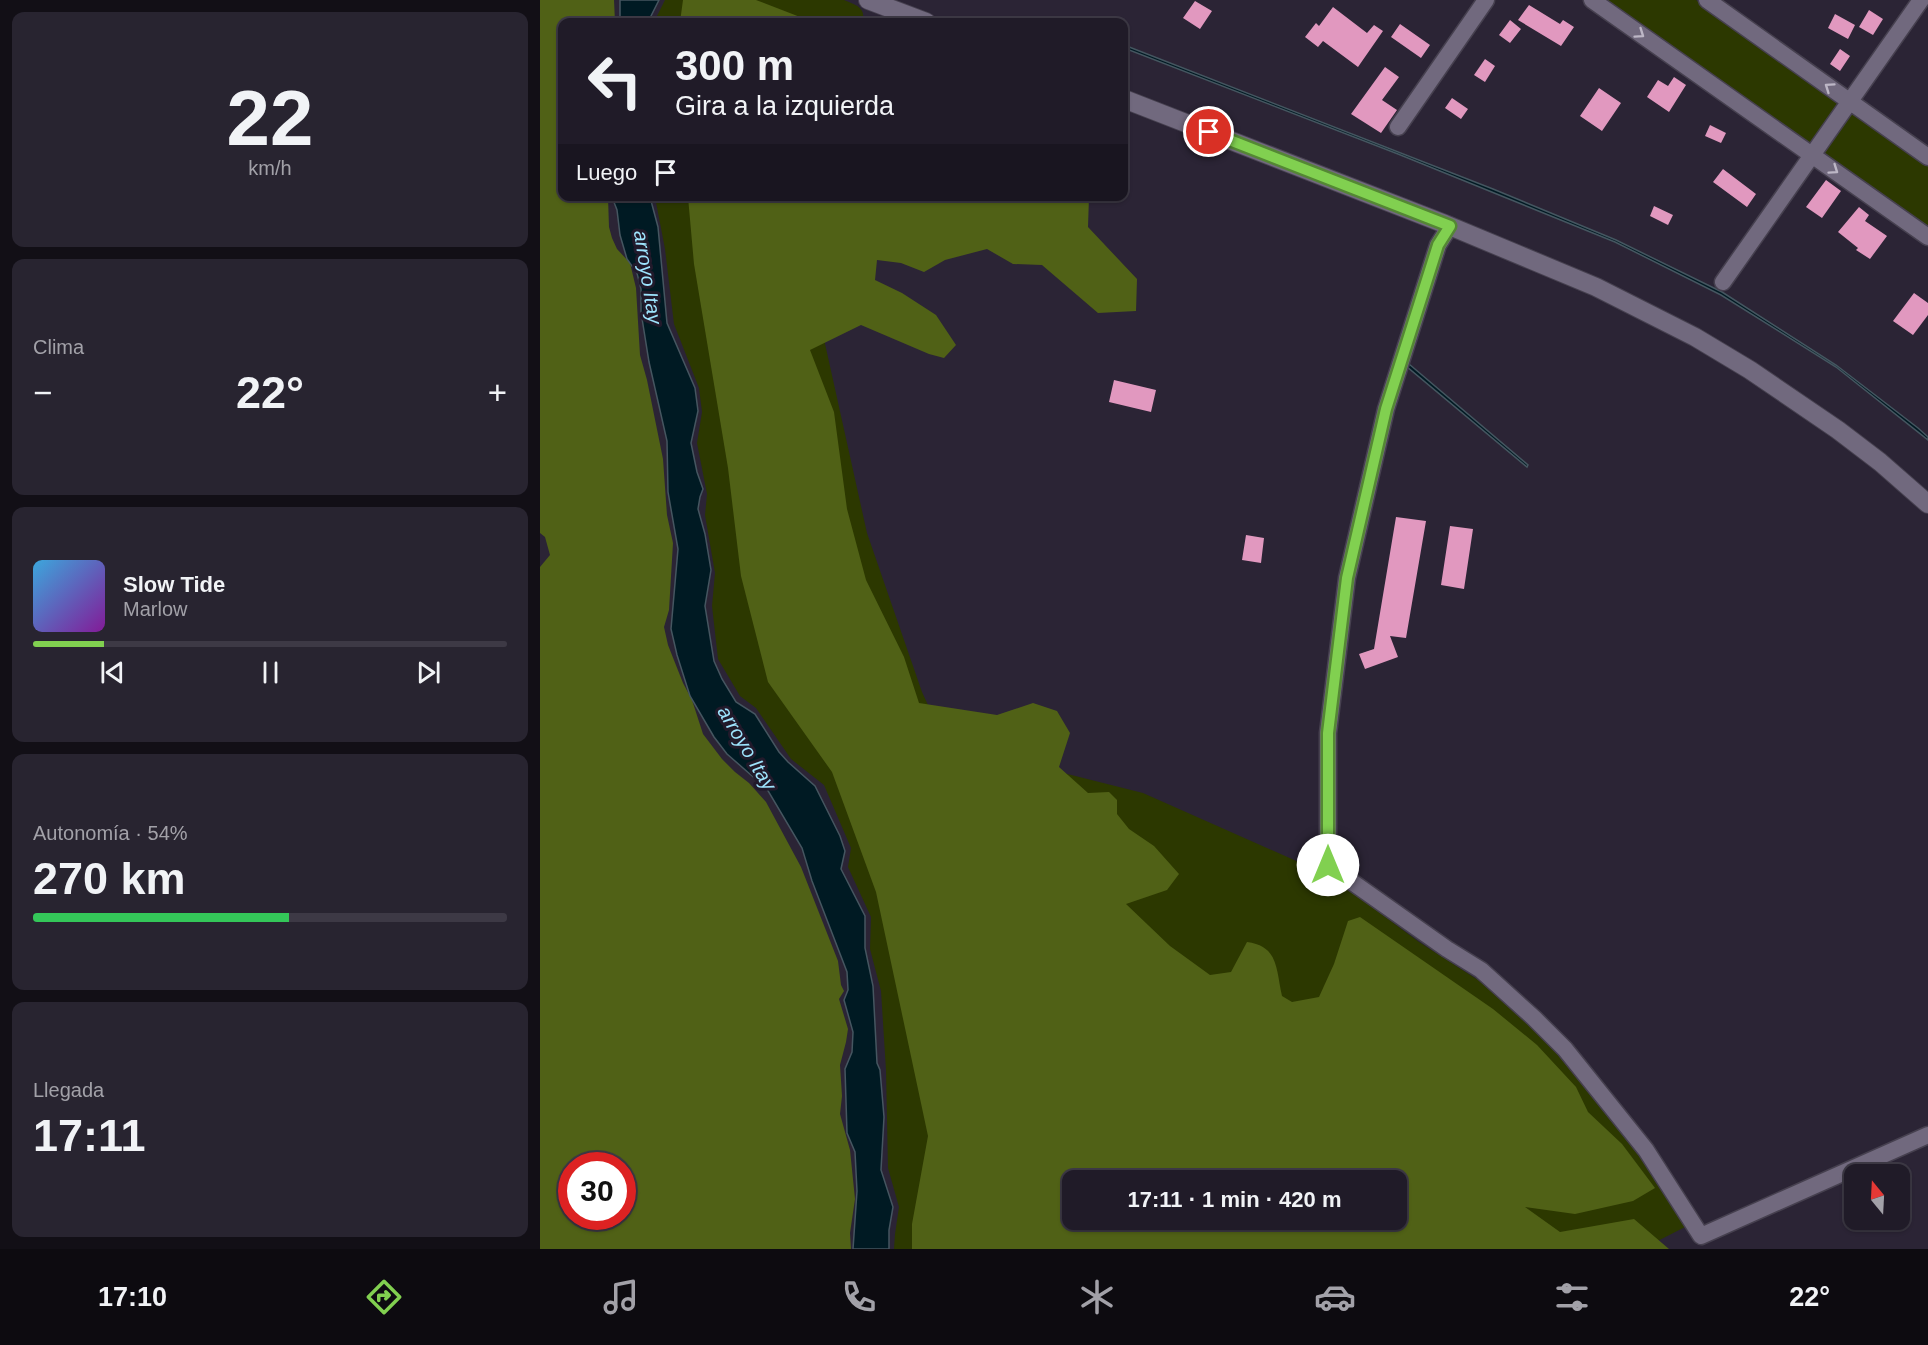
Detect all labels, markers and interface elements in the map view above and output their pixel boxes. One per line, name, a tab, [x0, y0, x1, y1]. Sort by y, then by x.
one-way arrow	[1634, 27, 1645, 38]
icon: left	[576, 42, 654, 120]
text: 300 m	[675, 42, 794, 89]
text: 22	[227, 74, 313, 162]
one-way arrow	[1824, 83, 1835, 94]
text: Gira a la izquierda	[675, 91, 894, 121]
pin	[1183, 106, 1234, 157]
icon: arrive	[1192, 115, 1225, 148]
icon: arrive	[649, 156, 682, 189]
text: km/h	[248, 157, 292, 179]
text: Luego	[576, 160, 637, 185]
one-way arrow	[1827, 163, 1838, 174]
water label: arroyo Itay	[630, 229, 666, 326]
text: Clima	[33, 336, 84, 358]
text: 22°	[236, 367, 304, 418]
text: −	[33, 374, 52, 411]
text: +	[488, 374, 507, 411]
text: Slow Tide	[123, 572, 225, 597]
text: Marlow	[123, 598, 187, 620]
icon: previous	[96, 656, 129, 689]
icon: pause	[254, 656, 287, 689]
icon: next	[412, 656, 445, 689]
water label: arroyo Itay	[713, 702, 781, 795]
text: Autonomía · 54%	[33, 822, 188, 844]
position arrow	[1296, 833, 1360, 897]
text: 270 km	[33, 853, 186, 904]
text: Llegada	[33, 1079, 104, 1101]
text: 17:11	[33, 1110, 146, 1161]
speed limit sign: 30	[558, 1152, 636, 1230]
north arrow	[1844, 1164, 1910, 1230]
map controls	[1844, 1164, 1910, 1230]
text: 17:11 · 1 min · 420 m	[1128, 1187, 1342, 1212]
icon: directions	[363, 1276, 405, 1318]
icon: music	[600, 1276, 642, 1318]
icon: phone	[838, 1276, 880, 1318]
icon: climate	[1076, 1276, 1118, 1318]
icon: car	[1314, 1276, 1356, 1318]
icon: filters	[1551, 1276, 1593, 1318]
text: 17:10	[98, 1282, 167, 1312]
text: 22°	[1789, 1282, 1830, 1312]

